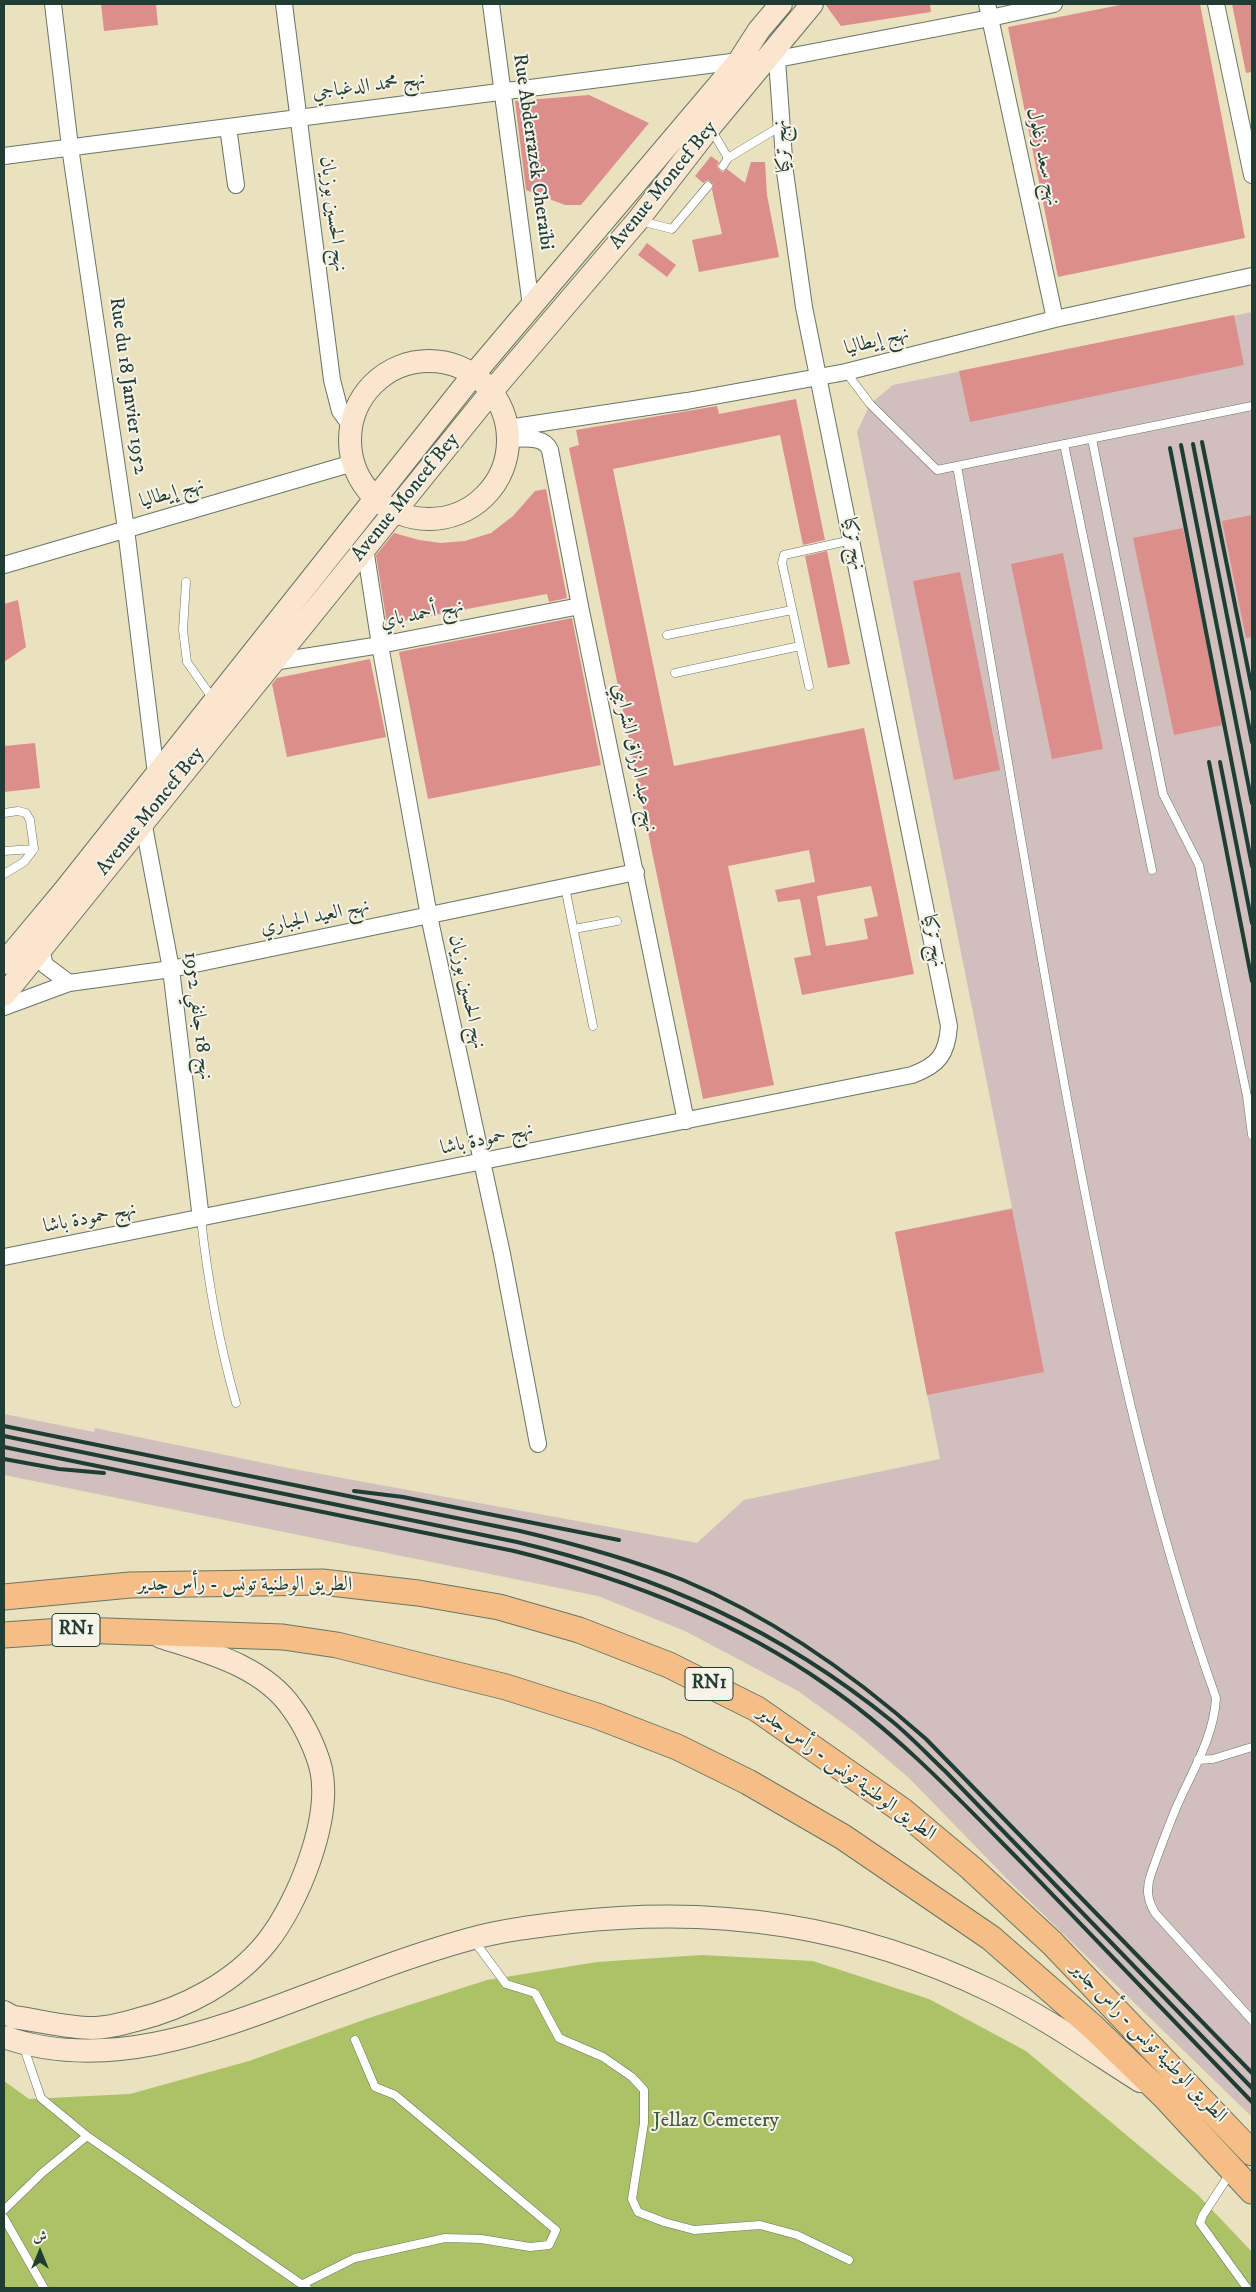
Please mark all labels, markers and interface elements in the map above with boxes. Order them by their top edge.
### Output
street label: Rue Abderrazek Cheraïbi [506,52,558,252]
street label: نهج محمد الدغباجي [311,68,427,106]
street label: نهج سعد زغلول [1020,106,1064,208]
street label: Avenue Moncef Bey [605,117,723,255]
street label: نهج تركيا [769,119,797,173]
street label: نهج الحسين بوزيان [313,155,351,273]
street label: Rue du 18 Janvier 1952 [103,296,151,476]
street label: نهج إيطاليا [842,322,912,362]
street label: Avenue Moncef Bey [347,429,465,567]
street label: نهج إيطاليا [137,473,207,515]
street label: نهج تركيا [836,516,870,572]
street label: نهج أحمد باي [378,595,466,635]
street label: نهج عبد الرزاق الشرايبي [606,681,662,835]
street label: Avenue Moncef Bey [92,743,210,881]
street label: نهج العيد الجباري [258,895,372,941]
street label: نهج تركيا [916,913,950,969]
street label: نهج الحسين بوزيان [442,933,490,1051]
street label: نهج 18 جانفي 1952 [177,950,217,1082]
street label: نهج حمودة باشا [438,1118,536,1162]
street label: نهج حمودة باشا [41,1198,139,1240]
street label: الطريق الوطنية تونس - رأس جدير [138,1574,352,1598]
road number: RN1 [52,1614,100,1646]
road number: RN1 [685,1668,733,1700]
street label: الطريق الوطنية تونس - رأس جدير [752,1701,940,1847]
street label: الطريق الوطنية تونس - رأس جدير [1065,1957,1231,2129]
park label: Jellaz Cemetery [653,2110,779,2134]
north arrow [15,2227,65,2277]
text: ش [33,2228,47,2246]

